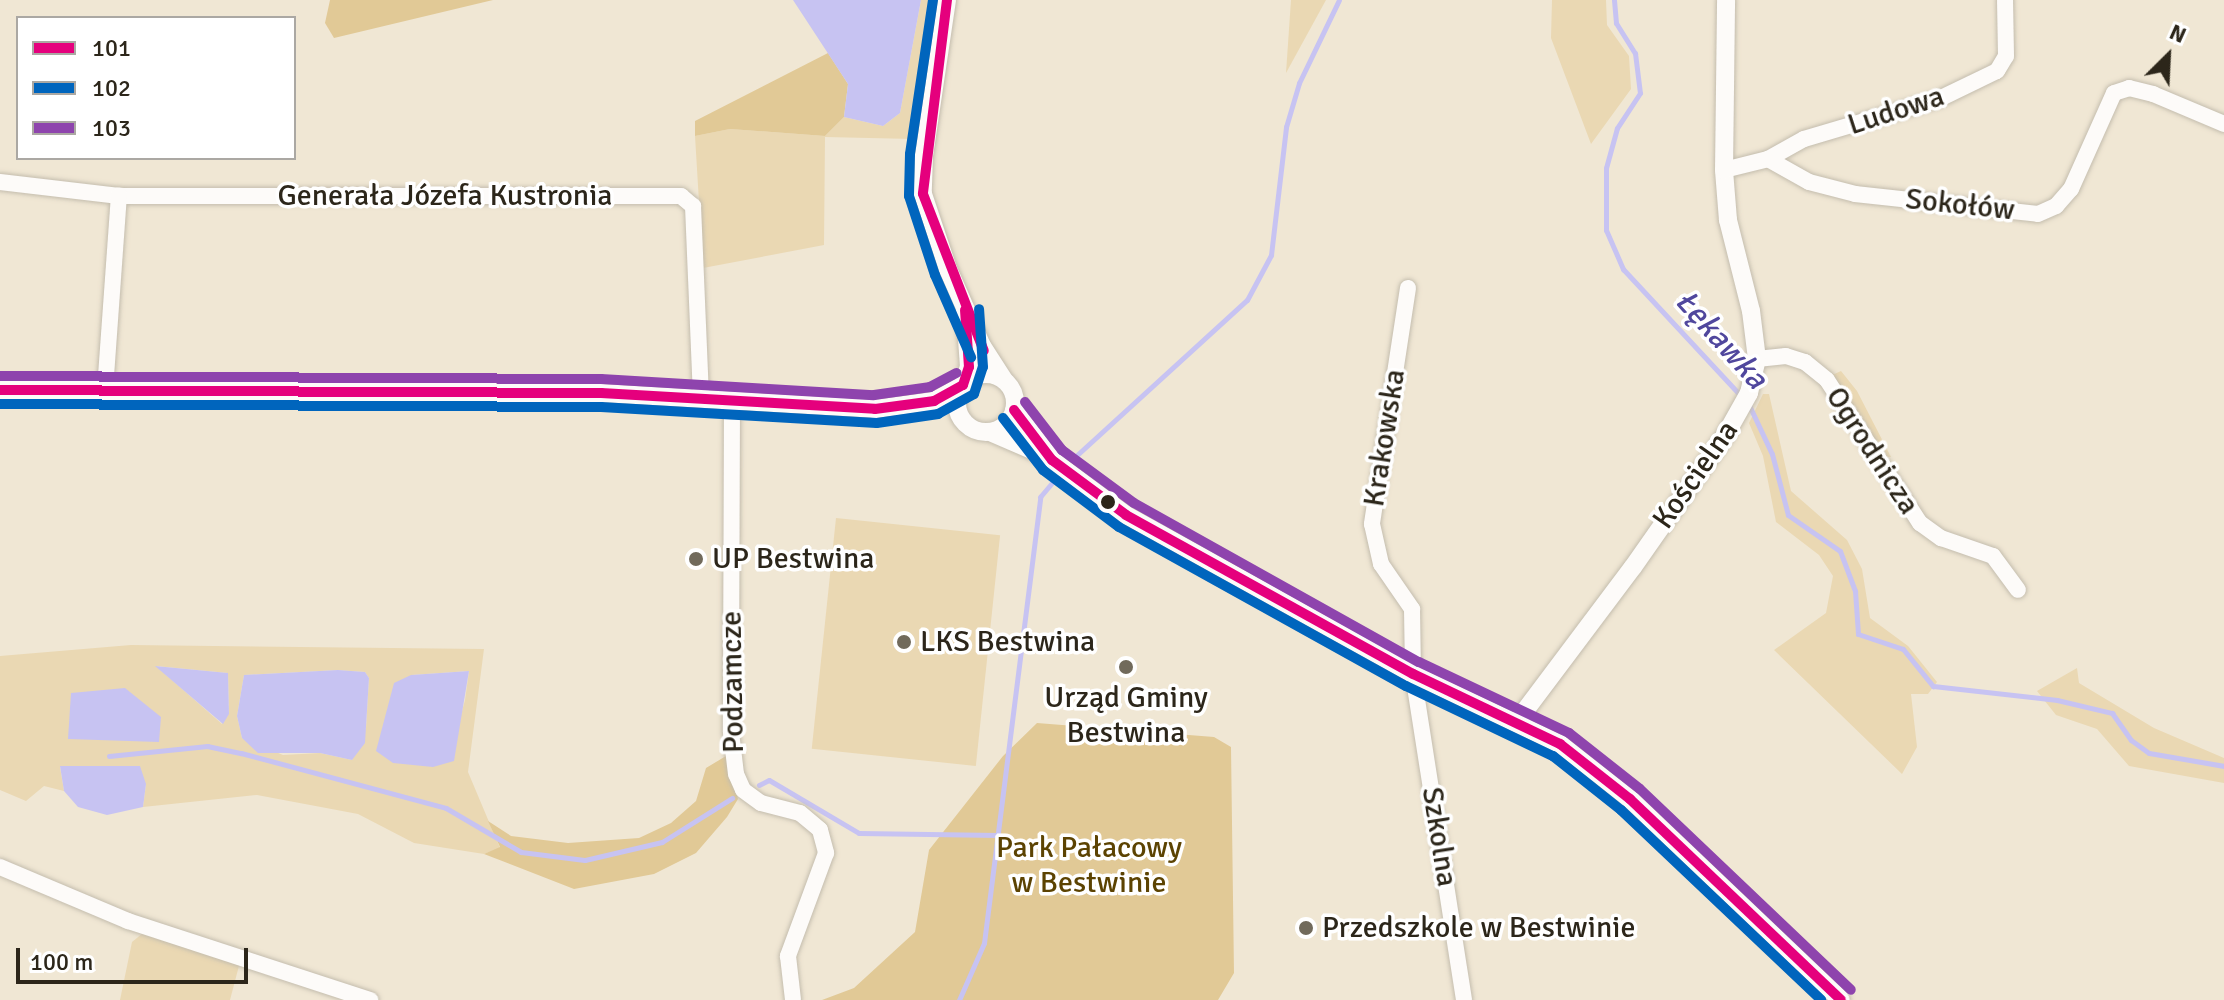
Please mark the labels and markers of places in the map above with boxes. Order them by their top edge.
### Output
unlabelled marker [1100,494,1116,510]
place label: UP Bestwina [712,541,874,577]
marker: UP Bestwina [687,550,705,568]
place label: LKS Bestwina [920,624,1095,660]
marker: LKS Bestwina [895,633,913,651]
marker: Urząd Gminy Bestwina [1117,658,1135,676]
place label: Urząd Gminy Bestwina [1044,680,1208,750]
place label: Przedszkole w Bestwinie [1322,910,1635,946]
marker: Przedszkole w Bestwinie [1297,919,1315,937]

